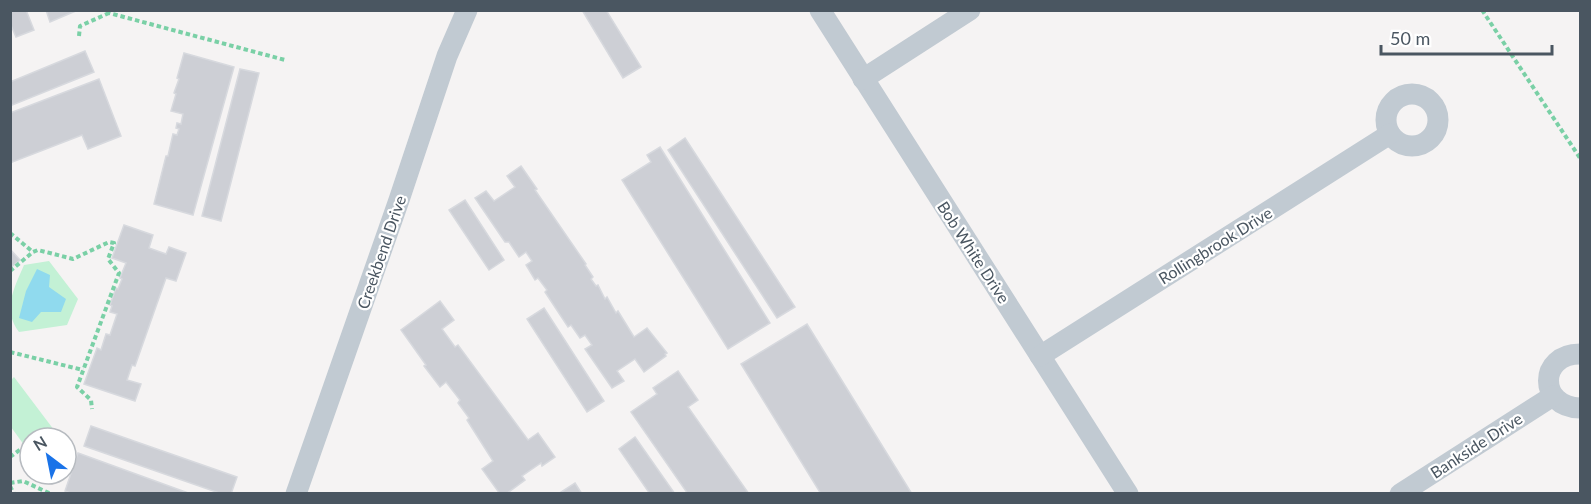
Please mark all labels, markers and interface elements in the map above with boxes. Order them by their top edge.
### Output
scale bar [1381,18,1552,56]
text: 50 m [1390,27,1430,49]
street label: Creekbend Drive [353,193,409,311]
street label: Bob White Drive [934,197,1014,307]
street label: Rollingbrook Drive [1155,202,1275,288]
street label: Bankside Drive [1427,408,1525,482]
north arrow [18,426,78,486]
text: N [30,432,50,454]

